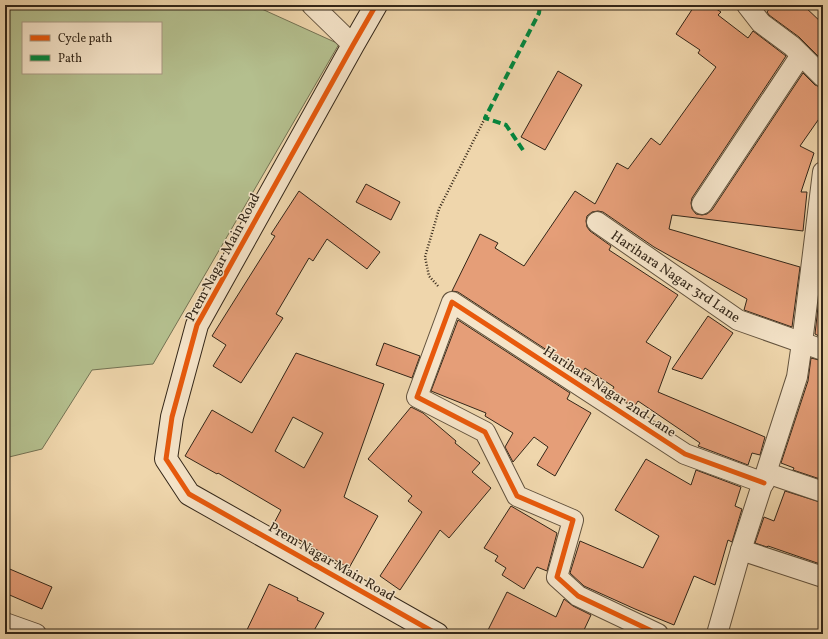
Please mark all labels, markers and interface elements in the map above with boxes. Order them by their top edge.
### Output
legend [22,22,162,74]
text: Cycle path [58,31,113,47]
text: Path [58,51,82,67]
street label: Prem Nagar Main Road [181,190,265,325]
street label: Harihara Nagar 3rd Lane [607,227,744,328]
street label: Harihara Nagar 2nd Lane [539,342,680,443]
street label: Prem Nagar Main Road [265,518,398,606]

